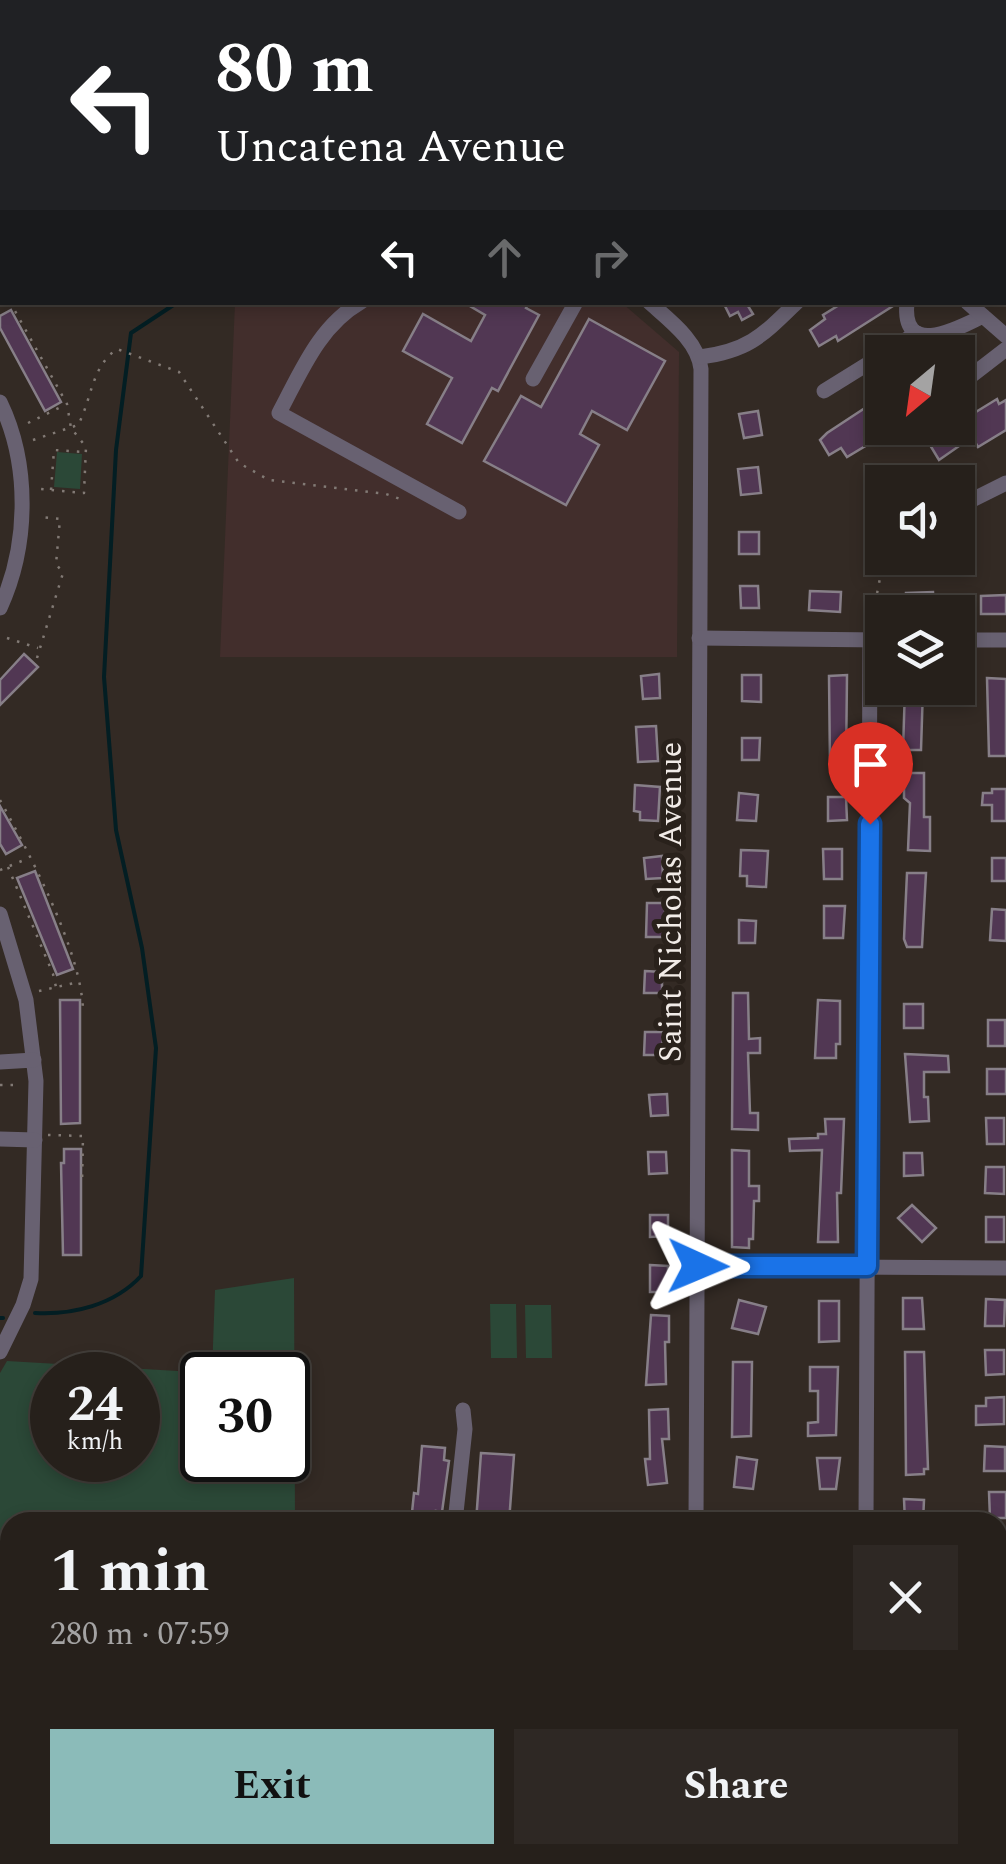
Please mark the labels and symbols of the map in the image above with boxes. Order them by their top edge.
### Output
north arrow [865,335,975,445]
pin [828,722,913,825]
street label: Saint Nicholas Avenue [647,742,696,1062]
position arrow [646,1214,750,1318]
speed limit sign: 30 [180,1352,310,1482]

